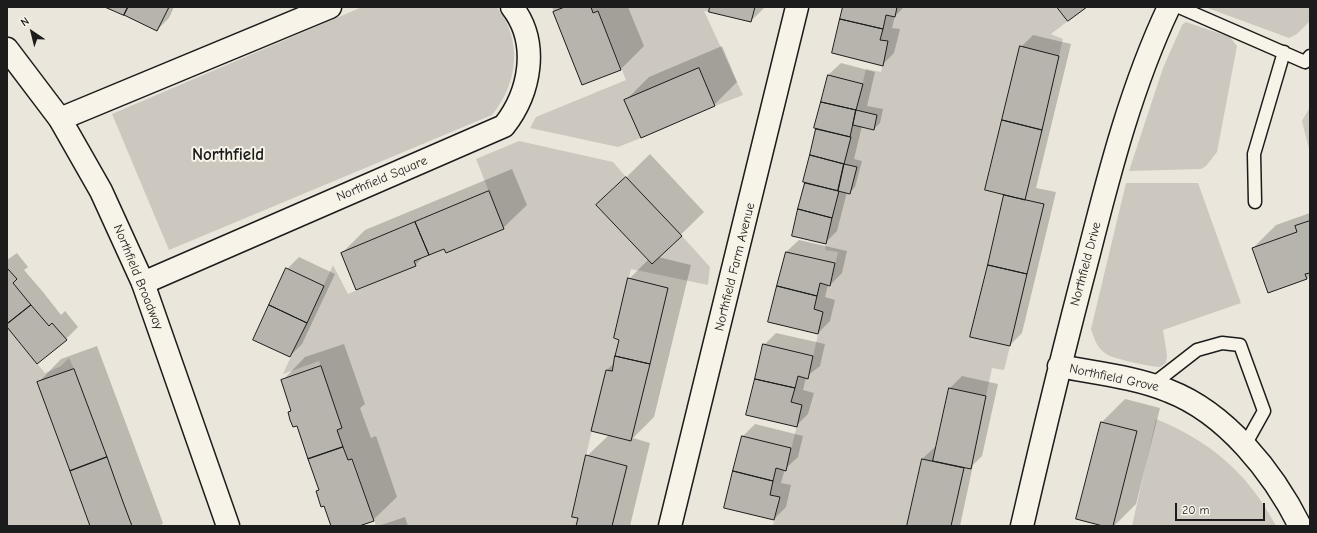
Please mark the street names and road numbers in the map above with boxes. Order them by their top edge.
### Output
street label: Northfield Square [334,153,430,205]
street label: Northfield Farm Avenue [711,201,759,333]
street label: Northfield Drive [1067,220,1105,308]
street label: Northfield Broadway [110,222,166,332]
street label: Northfield Grove [1068,361,1160,395]

